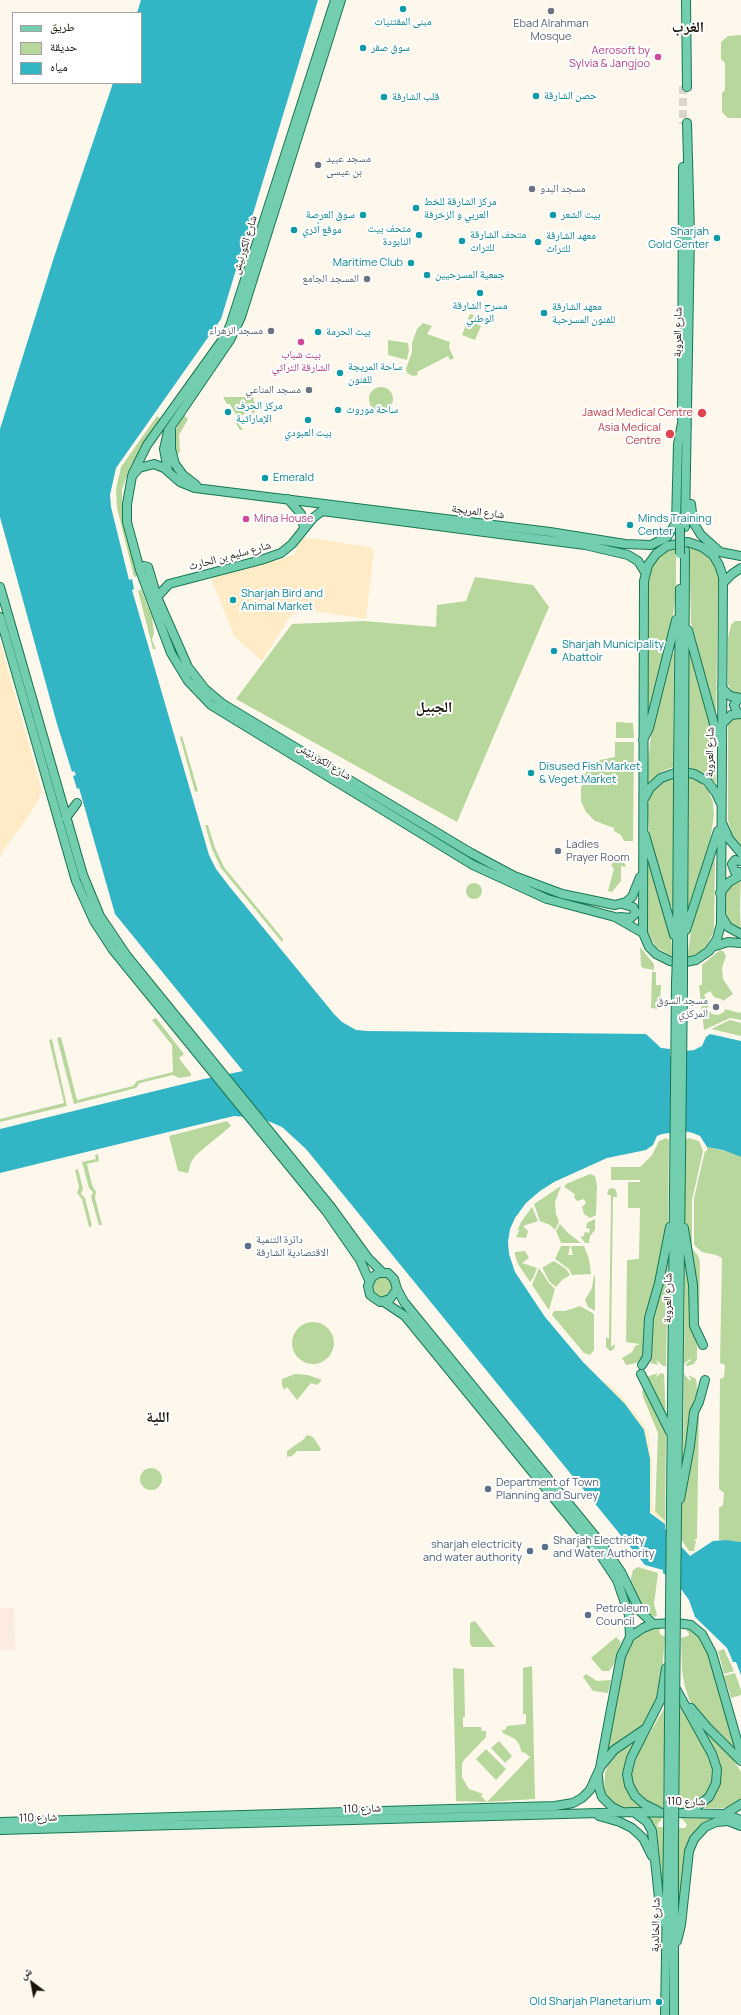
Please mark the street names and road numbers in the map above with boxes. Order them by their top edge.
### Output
street label: شارع الكورنيش [230,214,260,276]
street label: شارع العروبة [671,307,685,357]
street label: شارع المريجة [451,502,505,522]
street label: شارع سليم بن الحارث [187,539,273,573]
street label: شارع العروبة [703,727,717,777]
street label: شارع الكورنيش [295,741,353,783]
street label: شارع العروبة [661,1273,675,1323]
street label: شارع 110 [667,1795,705,1809]
street label: شارع 110 [343,1802,381,1816]
street label: شارع 110 [19,1811,57,1825]
street label: شارع الخالدية [649,1898,663,1952]

